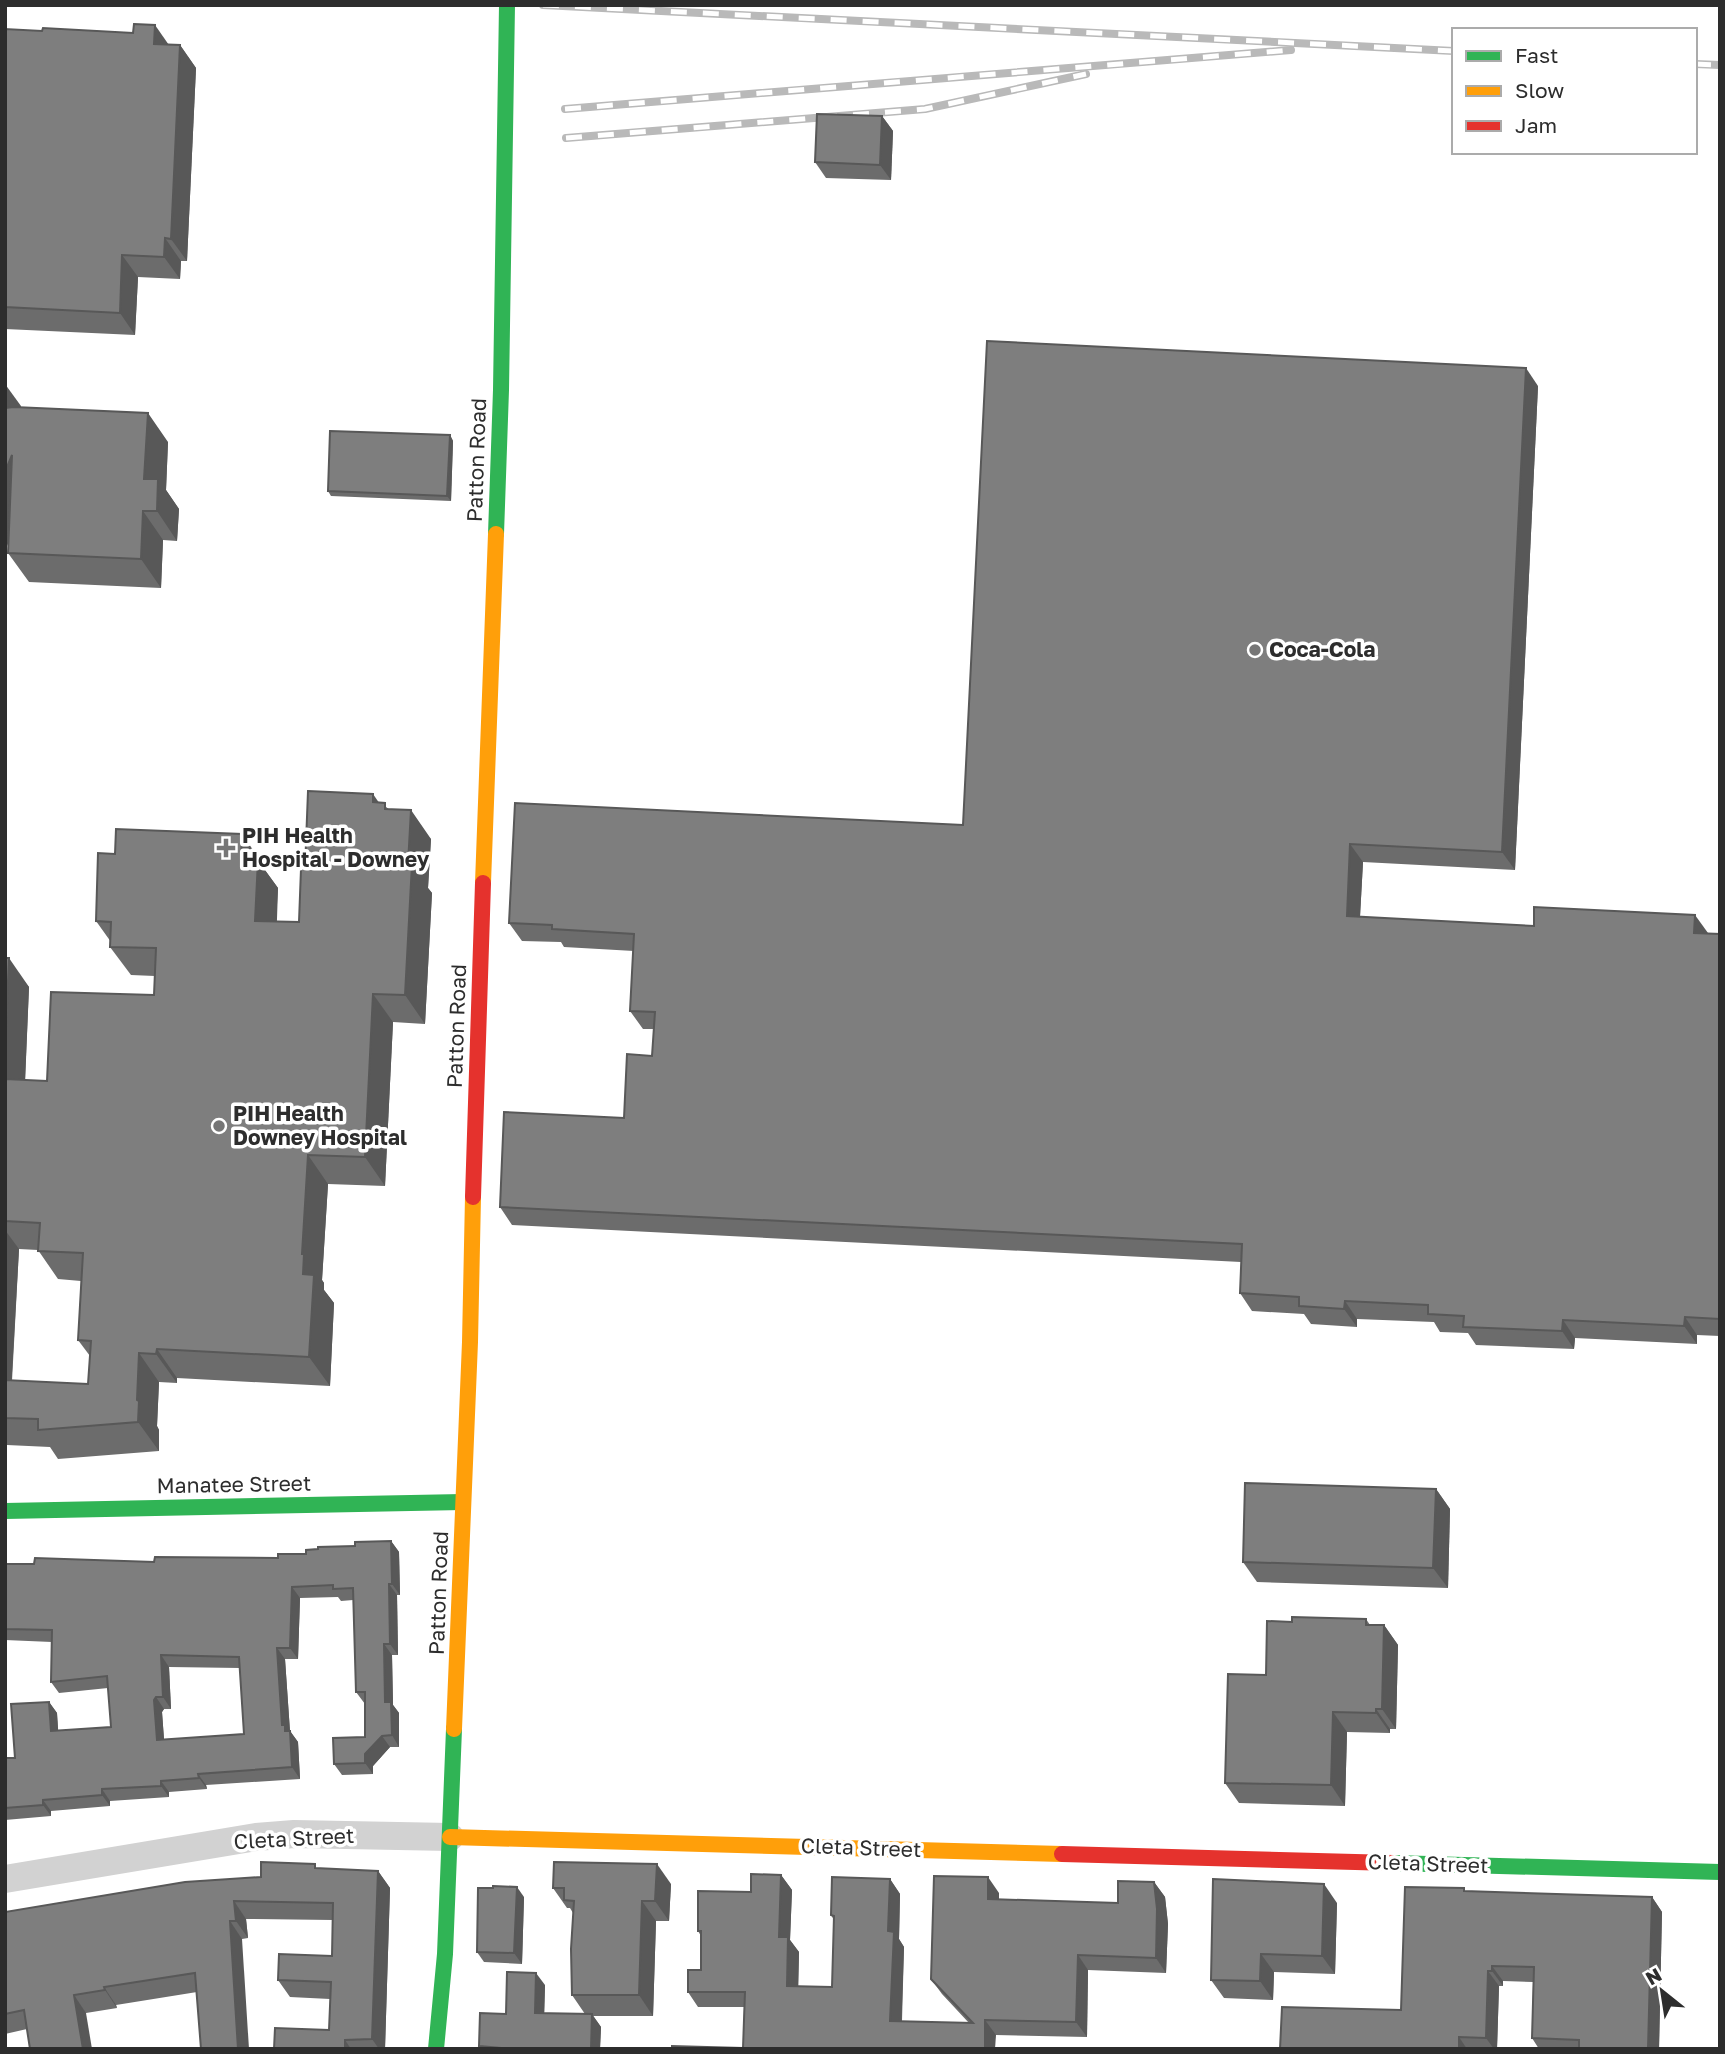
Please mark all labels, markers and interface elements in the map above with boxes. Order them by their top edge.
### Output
legend [1452,28,1697,154]
text: Fast [1515,42,1558,68]
text: Slow [1515,77,1564,103]
text: Jam [1515,112,1557,138]
street label: Patton Road [461,398,491,522]
place label: Coca-Cola [1269,636,1375,662]
marker: Coca-Cola [1247,642,1263,658]
place label: PIH Health Hospital - Downey [242,822,430,872]
marker: PIH Health Hospital - Downey [216,838,236,858]
street label: Patton Road [441,964,471,1088]
place label: PIH Health Downey Hospital [233,1100,407,1150]
marker: PIH Health Downey Hospital [211,1118,227,1134]
street label: Manatee Street [156,1470,312,1498]
street label: Patton Road [423,1531,453,1655]
street label: Cleta Street [233,1822,355,1854]
street label: Cleta Street [800,1832,922,1862]
street label: Cleta Street [1367,1848,1489,1878]
north arrow [1627,1956,1697,2026]
text: N [1641,1962,1665,1989]

